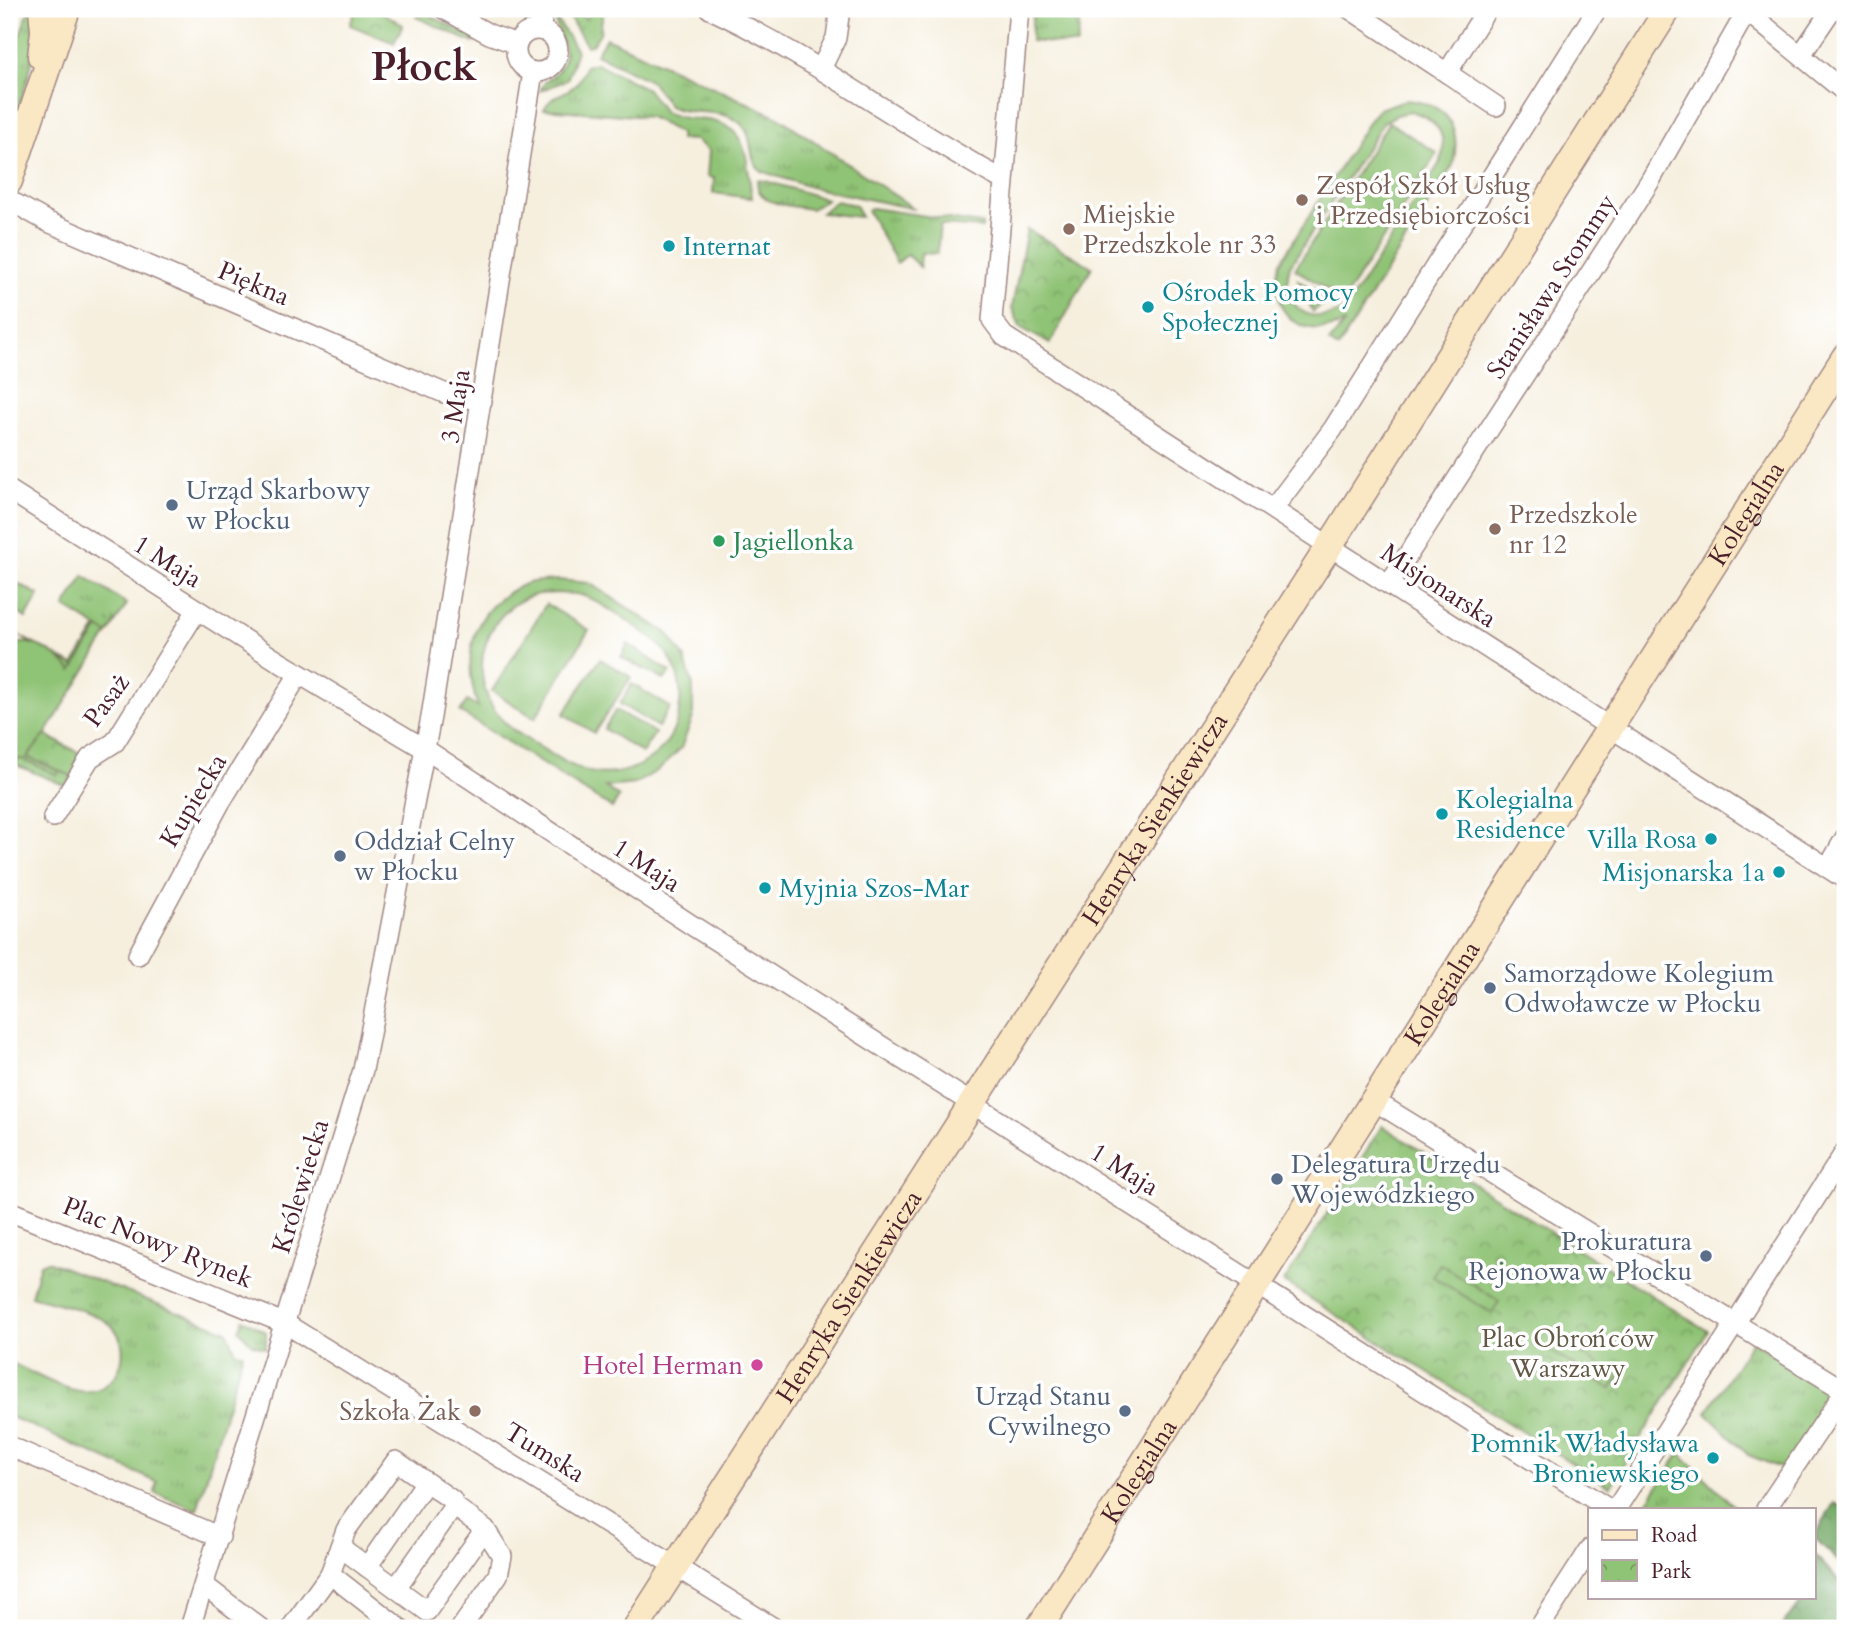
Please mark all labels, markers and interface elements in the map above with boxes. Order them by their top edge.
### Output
district label: Płock [371,40,477,95]
place label: Zespół Szkół Usług i Przedsiębiorczości [1316,168,1530,233]
street label: Stanisława Stommy [1479,187,1624,385]
marker: Zespół Szkół Usług i Przedsiębiorczości [1294,192,1310,208]
place label: Miejskie Przedszkole nr 33 [1083,197,1277,262]
marker: Miejskie Przedszkole nr 33 [1061,221,1077,237]
place label: Internat [683,229,770,264]
marker: Internat [661,238,677,254]
street label: Piękna [213,253,295,314]
place label: Ośrodek Pomocy Społecznej [1162,275,1355,340]
marker: Ośrodek Pomocy Społecznej [1140,299,1156,315]
street label: 3 Maja [432,367,479,446]
street label: Kolegialna [1700,454,1793,573]
place label: Urząd Skarbowy w Płocku [186,473,371,538]
marker: Urząd Skarbowy w Płocku [164,497,180,513]
place label: Przedszkole nr 12 [1509,497,1638,562]
marker: Przedszkole nr 12 [1487,521,1503,537]
place label: Jagiellonka [729,524,854,559]
street label: 1 Maja [127,527,209,596]
marker: Jagiellonka [711,533,727,549]
street label: Misjonarska [1374,535,1503,636]
street label: Pasaż [75,666,138,734]
street label: Henryka Sienkiewicza [1074,706,1236,932]
street label: Kupiecka [152,747,235,854]
place label: Kolegialna Residence [1456,782,1574,847]
marker: Kolegialna Residence [1434,806,1450,822]
place label: Villa Rosa [1587,822,1697,857]
place label: Oddział Celny w Płocku [354,824,516,889]
street label: 1 Maja [606,830,688,900]
marker: Villa Rosa [1703,831,1719,847]
marker: Oddział Celny w Płocku [332,848,348,864]
place label: Misjonarska 1a [1602,855,1765,890]
marker: Misjonarska 1a [1771,864,1787,880]
place label: Myjnia Szos-Mar [779,871,970,906]
marker: Myjnia Szos-Mar [757,880,773,896]
street label: Kolegialna [1396,934,1488,1052]
place label: Samorządowe Kolegium Odwoławcze w Płocku [1504,956,1774,1021]
marker: Samorządowe Kolegium Odwoławcze w Płocku [1482,980,1498,996]
street label: Królewiecka [264,1115,337,1257]
street label: 1 Maja [1084,1135,1166,1204]
place label: Delegatura Urzędu Wojewódzkiego [1290,1147,1501,1212]
marker: Delegatura Urzędu Wojewódzkiego [1269,1171,1285,1187]
street label: Henryka Sienkiewicza [768,1183,930,1410]
street label: Plac Nowy Rynek [58,1188,258,1297]
place label: Prokuratura Rejonowa w Płocku [1468,1224,1692,1289]
marker: Prokuratura Rejonowa w Płocku [1698,1248,1714,1264]
park label: Plac Obrońców Warszawy [1481,1321,1655,1386]
place label: Hotel Herman [583,1348,743,1383]
marker: Hotel Herman [749,1357,765,1373]
place label: Urząd Stanu Cywilnego [975,1379,1111,1444]
place label: Szkoła Żak [339,1394,461,1429]
marker: Szkoła Żak [467,1403,483,1419]
marker: Urząd Stanu Cywilnego [1117,1403,1133,1419]
street label: Kolegialna [1093,1412,1185,1530]
street label: Tumska [498,1414,592,1491]
place label: Pomnik Władysława Broniewskiego [1471,1426,1699,1491]
marker: Pomnik Władysława Broniewskiego [1705,1450,1721,1466]
legend [1588,1508,1815,1598]
text: Road [1651,1521,1697,1550]
text: Park [1651,1557,1692,1586]

